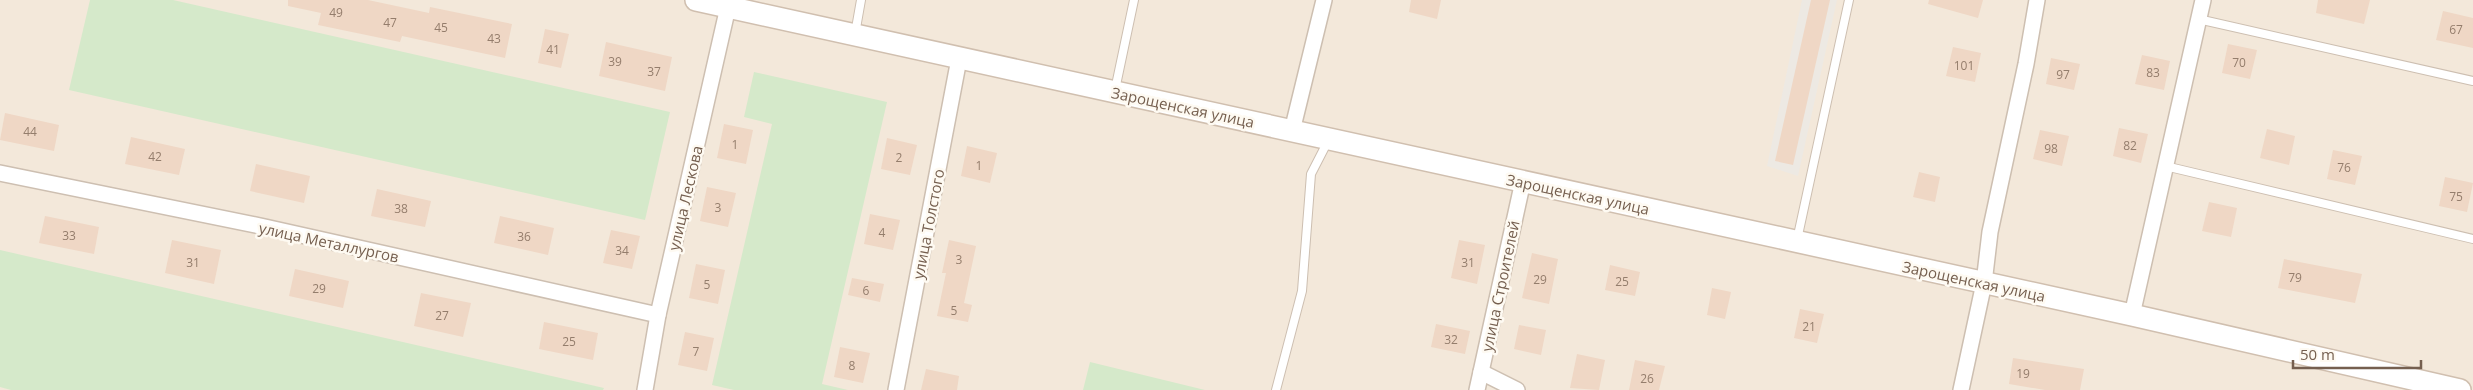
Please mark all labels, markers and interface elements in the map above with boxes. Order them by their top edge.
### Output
house number: 49 [329,4,343,21]
house number: 47 [383,14,397,31]
house number: 45 [434,19,448,36]
house number: 67 [2449,21,2463,38]
house number: 43 [487,30,501,47]
house number: 41 [546,41,560,58]
house number: 39 [608,53,622,70]
house number: 70 [2232,54,2246,71]
house number: 101 [1954,57,1974,74]
house number: 37 [647,63,661,80]
house number: 83 [2146,64,2160,81]
house number: 97 [2056,66,2070,83]
street label: Зарощенская улица [1110,82,1256,132]
house number: 44 [23,123,37,140]
house number: 1 [732,136,738,153]
house number: 82 [2123,137,2137,154]
house number: 98 [2044,140,2058,157]
street label: улица Лескова [663,144,707,252]
house number: 42 [148,148,162,165]
house number: 2 [896,149,903,166]
house number: 1 [976,157,982,174]
house number: 76 [2337,159,2351,176]
street label: улица Толстого [908,167,948,281]
street label: Зарощенская улица [1505,169,1651,219]
house number: 75 [2449,188,2463,205]
house number: 3 [715,199,722,216]
house number: 38 [394,200,408,217]
street label: улица Металлургов [257,217,401,267]
street label: улица Строителей [1476,219,1524,353]
house number: 4 [879,224,886,241]
house number: 33 [62,227,76,244]
house number: 36 [517,228,531,245]
house number: 34 [615,242,629,259]
house number: 3 [956,251,963,268]
house number: 31 [186,254,200,271]
house number: 31 [1461,254,1475,271]
street label: Зарощенская улица [1901,256,2047,306]
house number: 79 [2288,269,2302,286]
house number: 29 [1533,271,1547,288]
house number: 25 [1615,273,1629,290]
house number: 5 [704,276,711,293]
house number: 29 [312,280,326,297]
house number: 6 [863,282,870,299]
house number: 5 [951,302,958,319]
house number: 27 [435,307,449,324]
house number: 21 [1802,318,1816,335]
house number: 32 [1444,331,1458,348]
house number: 25 [562,333,576,350]
scale bar [2293,338,2420,370]
house number: 7 [693,343,700,360]
text: 50 m [2300,344,2335,364]
house number: 8 [849,357,856,374]
house number: 19 [2016,365,2030,382]
house number: 26 [1640,370,1654,387]

